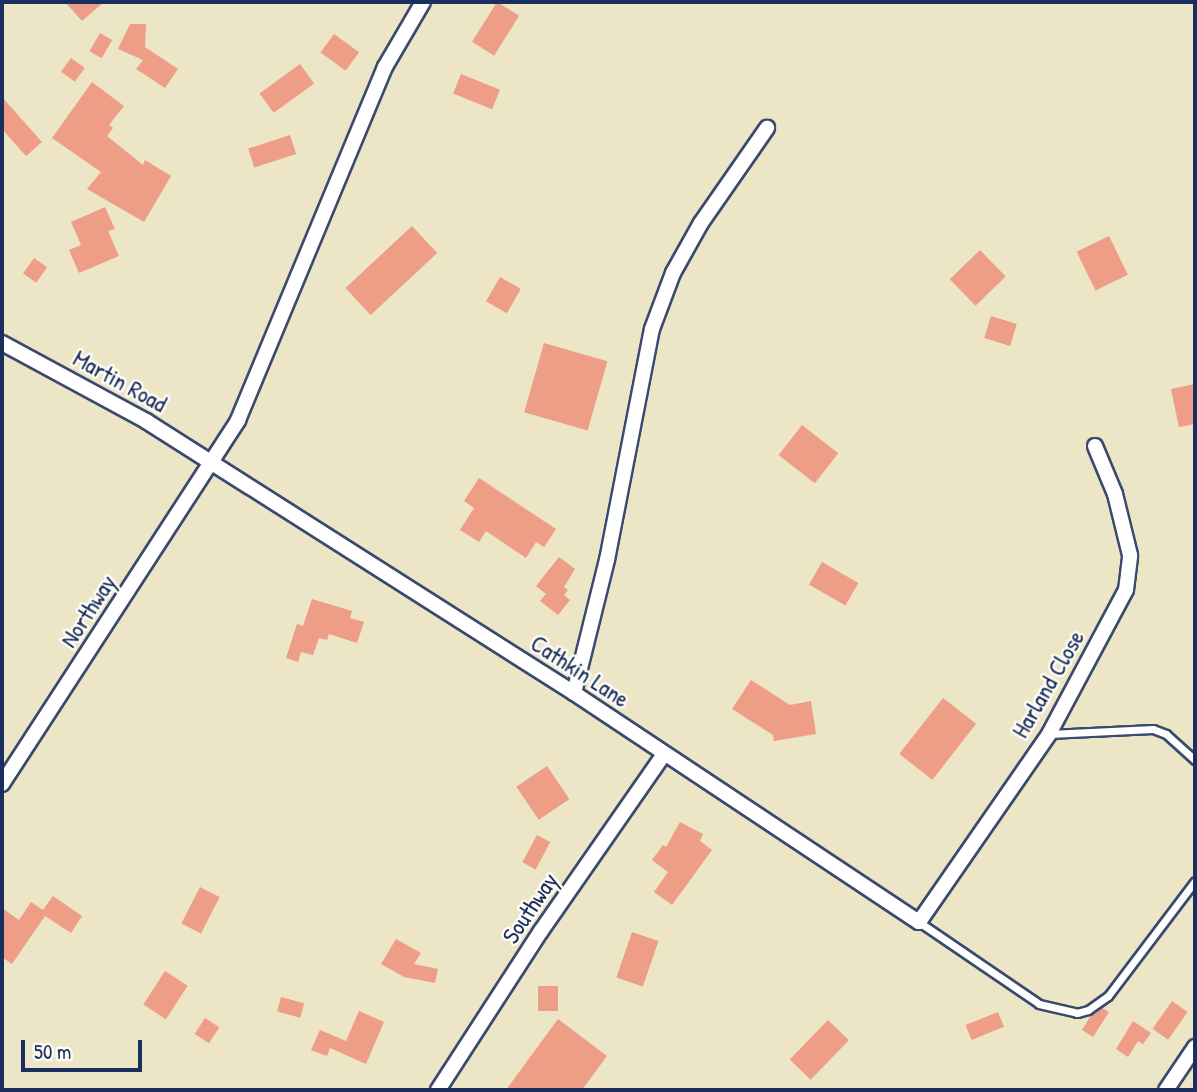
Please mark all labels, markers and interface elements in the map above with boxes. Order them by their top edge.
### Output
street label: Martin Road [68,344,172,418]
street label: Northway [54,569,122,653]
street label: Harland Close [1006,625,1090,743]
street label: Cathkin Lane [525,629,635,713]
street label: Southway [496,867,564,949]
scale bar [24,1026,145,1070]
text: 50 m [34,1037,71,1066]

